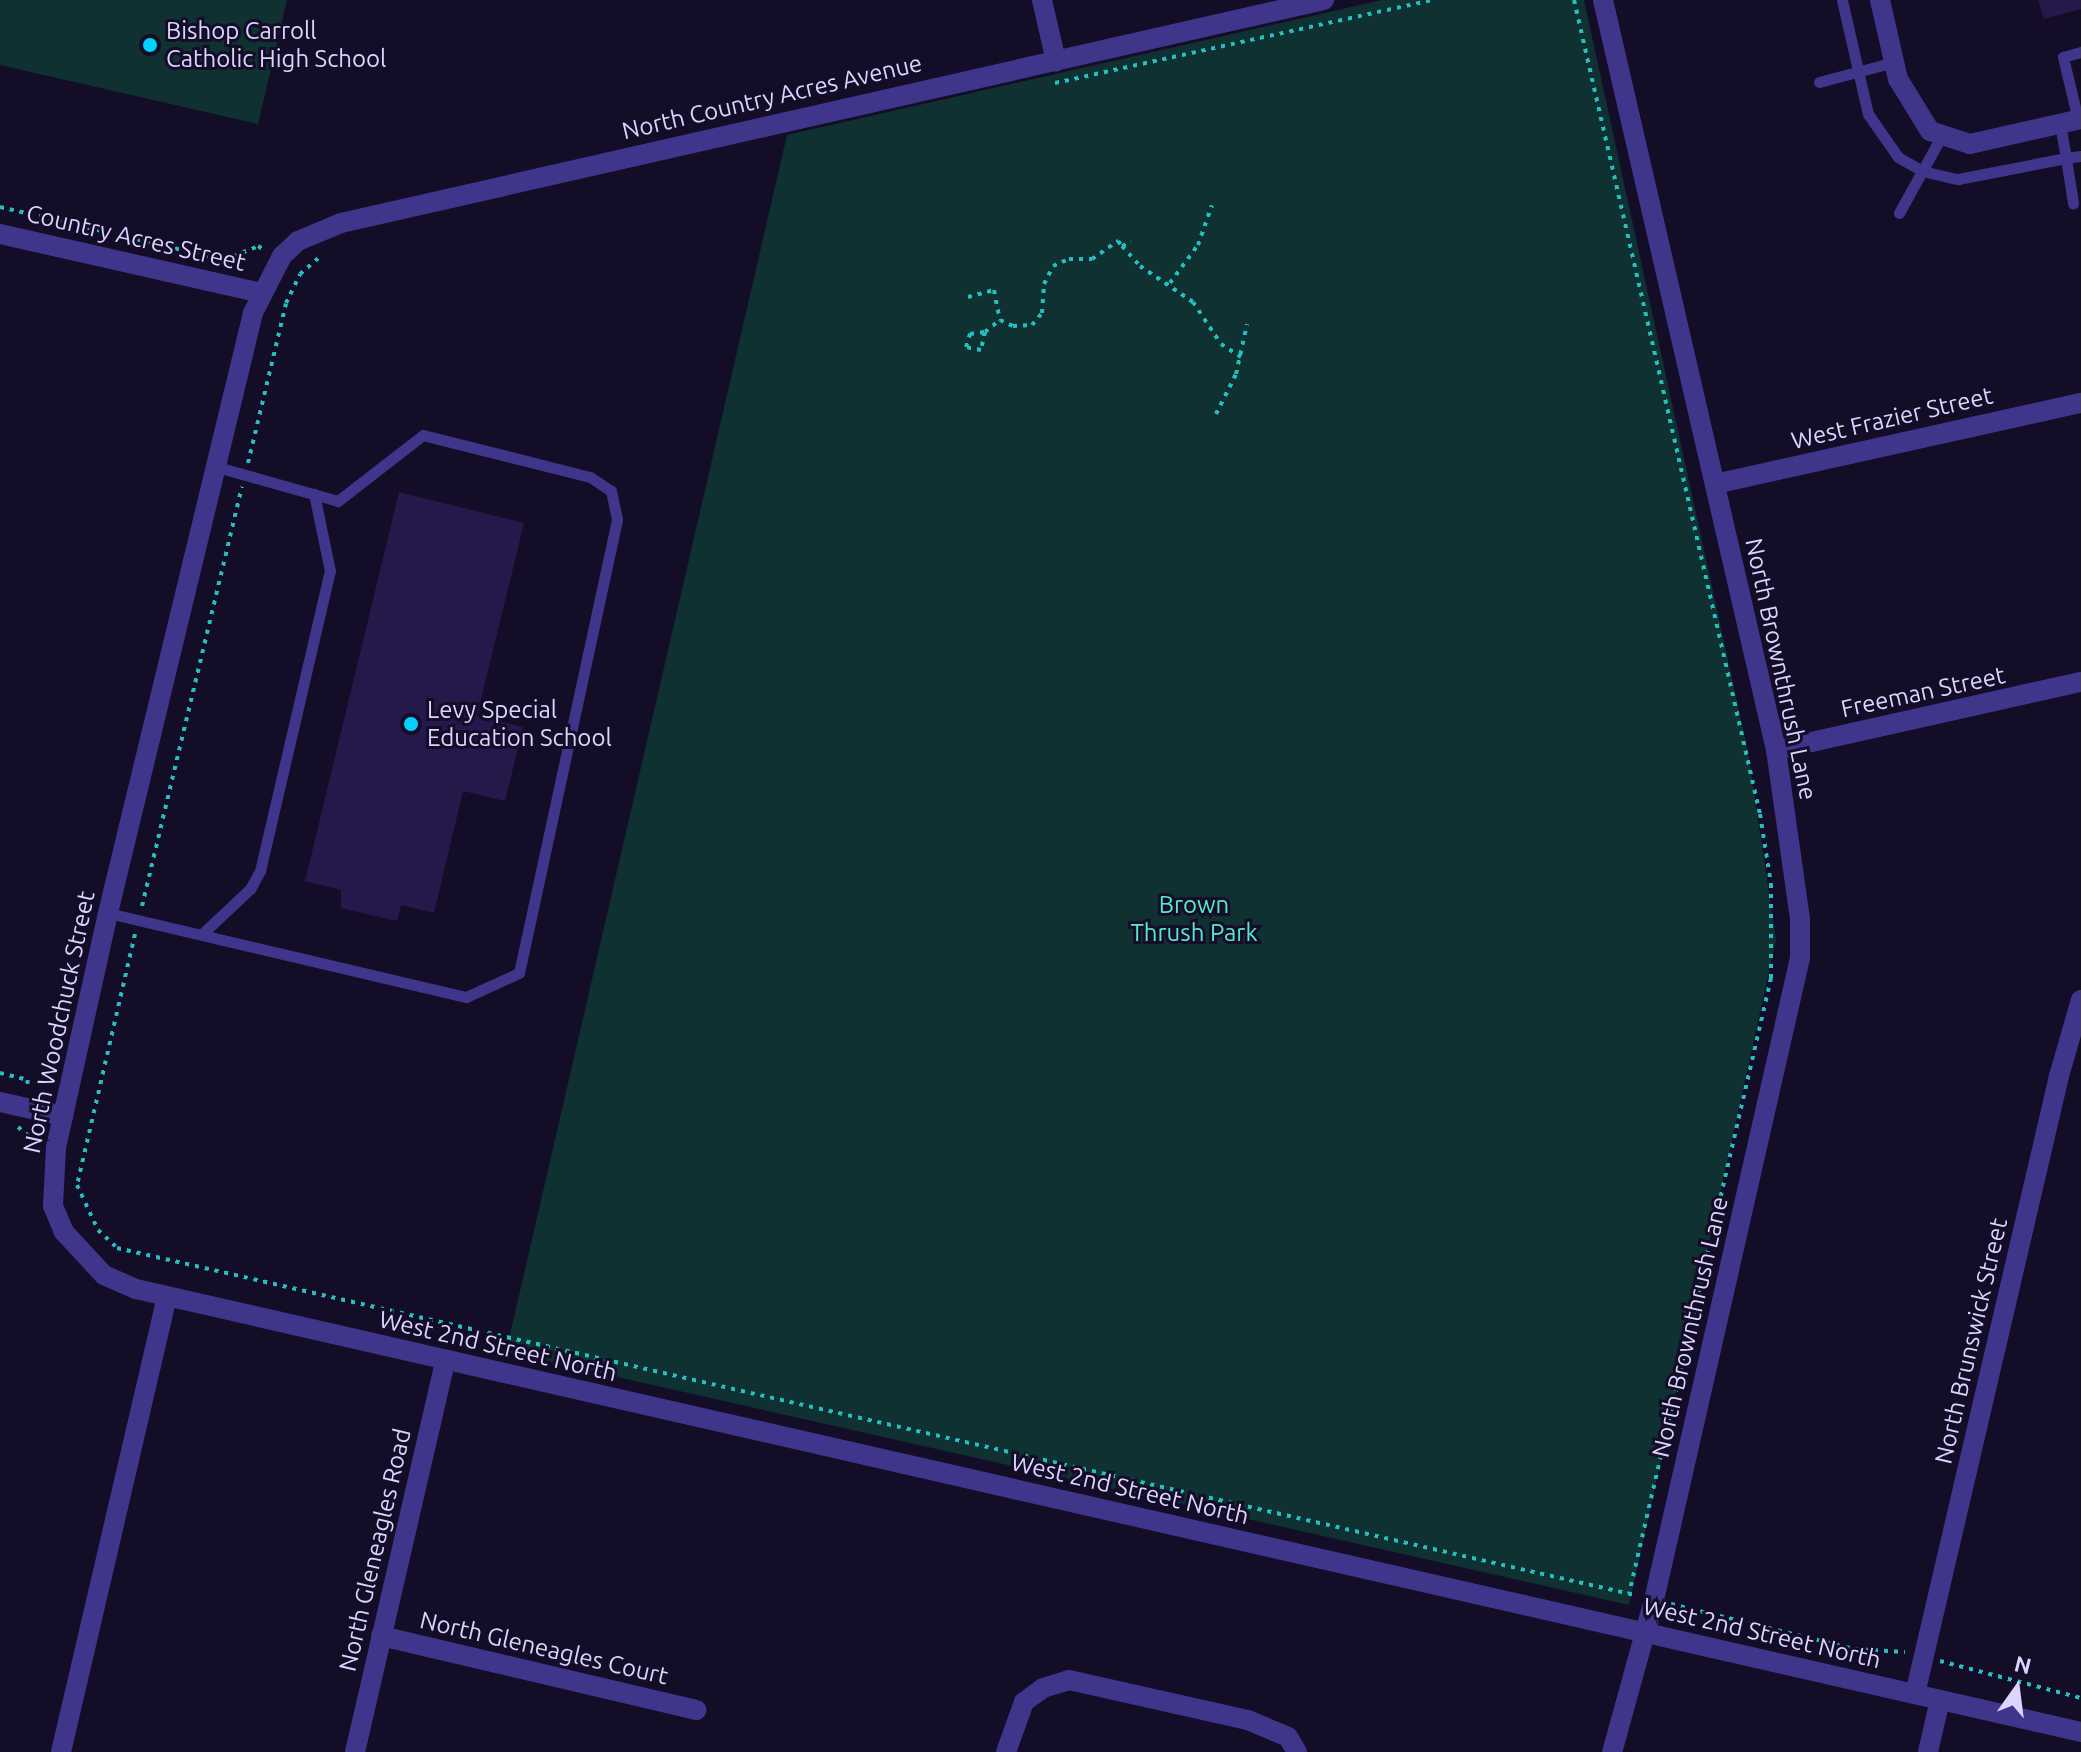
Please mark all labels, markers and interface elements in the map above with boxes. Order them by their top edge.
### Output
place label: Bishop Carroll Catholic High School [166,17,386,73]
marker: Bishop Carroll Catholic High School [141,36,159,54]
street label: North Country Acres Avenue [619,48,925,146]
street label: Country Acres Street [24,199,248,277]
street label: West Frazier Street [1789,381,1995,455]
street label: North Brownthrush Lane [1739,536,1823,802]
street label: Freeman Street [1838,661,2008,723]
place label: Levy Special Education School [427,696,612,752]
marker: Levy Special Education School [402,715,420,733]
street label: North Woodchuck Street [17,888,101,1156]
park label: Brown Thrush Park [1130,891,1258,947]
street label: North Brownthrush Lane [1646,1194,1734,1460]
street label: North Brunswick Street [1929,1215,2013,1467]
street label: West 2nd Street North [376,1305,620,1387]
street label: North Gleneagles Road [333,1426,417,1674]
street label: West 2nd Street North [1008,1448,1252,1530]
street label: West 2nd Street North [1640,1592,1884,1674]
street label: North Gleneagles Court [417,1605,671,1691]
north arrow [1977,1648,2057,1728]
text: N [2012,1650,2034,1678]

